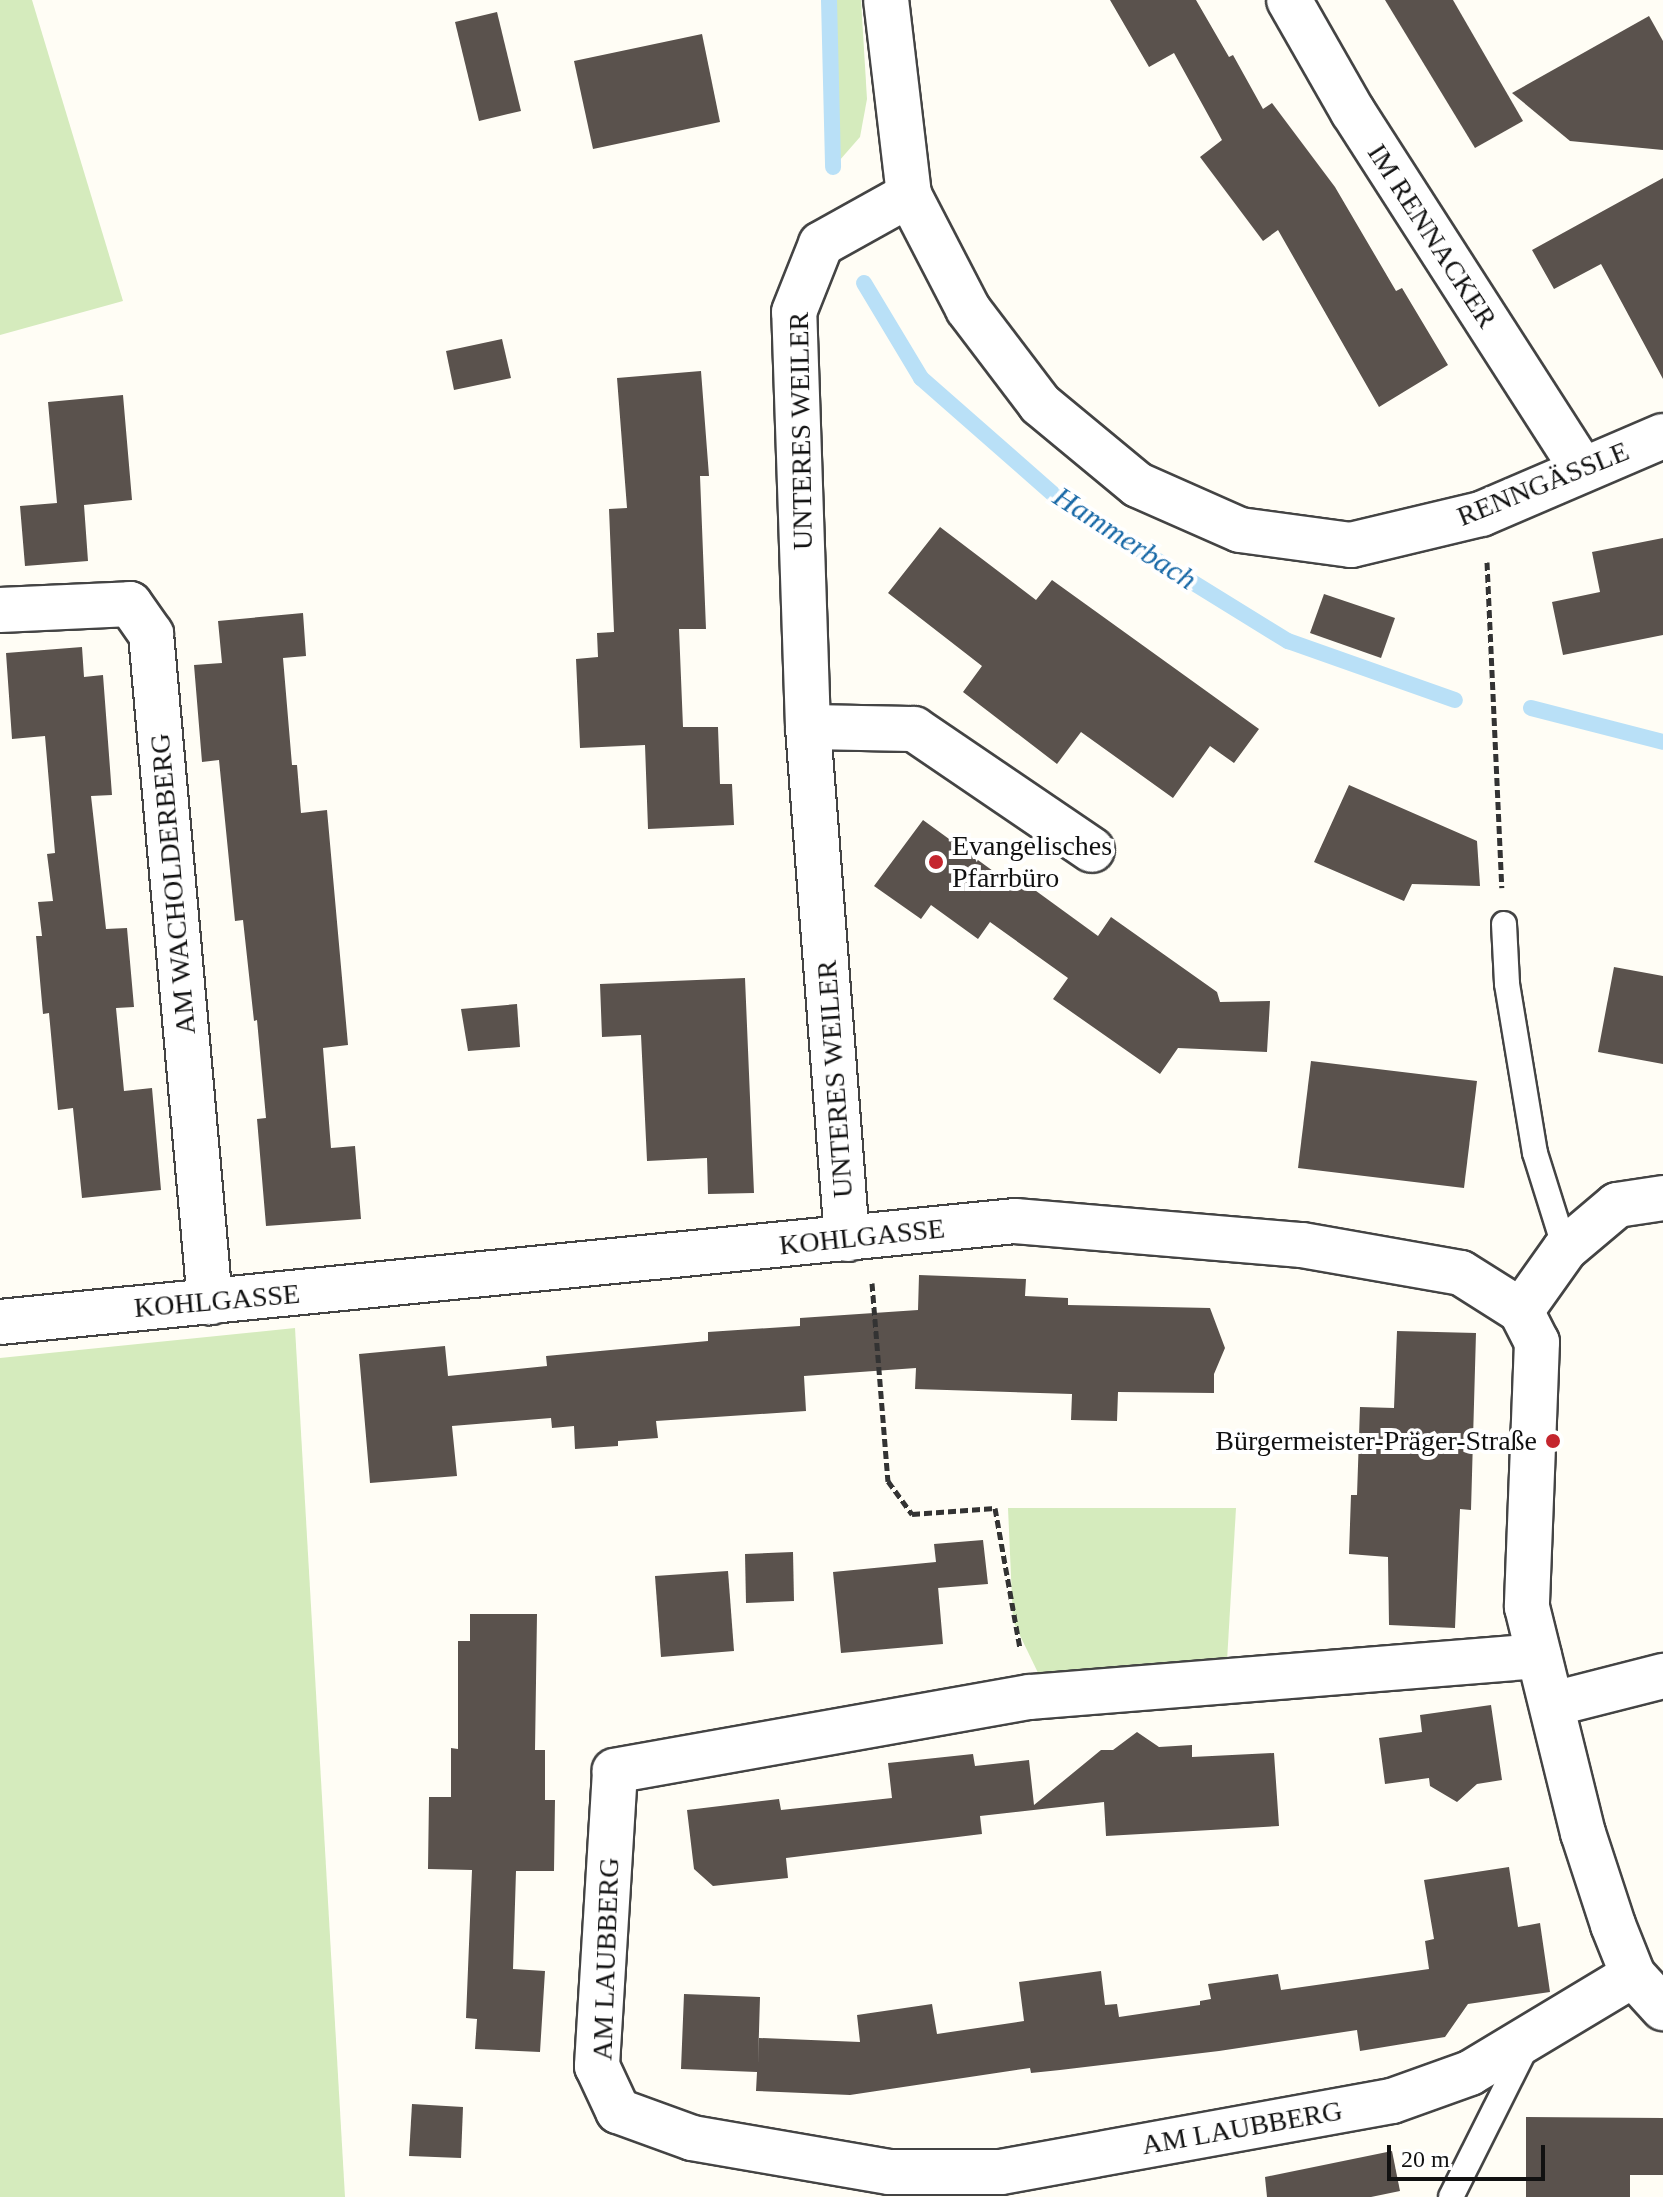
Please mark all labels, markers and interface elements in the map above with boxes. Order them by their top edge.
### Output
street label: IM RENNACKER [1360,138,1504,334]
street label: UNTERES WEILER [782,311,820,551]
street label: RENNGÄSSLE [1452,434,1634,534]
water label: Hammerbach [1047,478,1203,598]
street label: AM WACHOLDERBERG [143,732,203,1036]
place label: Evangelisches Pfarrbüro [952,829,1112,895]
marker: Evangelisches Pfarrbüro [927,853,945,871]
street label: UNTERES WEILER [810,959,860,1199]
street label: KOHLGASSE [777,1212,947,1262]
street label: KOHLGASSE [133,1277,301,1325]
place label: Bürgermeister-Präger-Straße [1215,1424,1537,1458]
marker: Bürgermeister-Präger-Straße [1544,1432,1562,1450]
street label: AM LAUBBERG [586,1857,626,2061]
street label: AM LAUBBERG [1139,2094,1345,2162]
scale bar [1391,2129,1549,2179]
text: 20 m [1401,2146,1450,2172]

